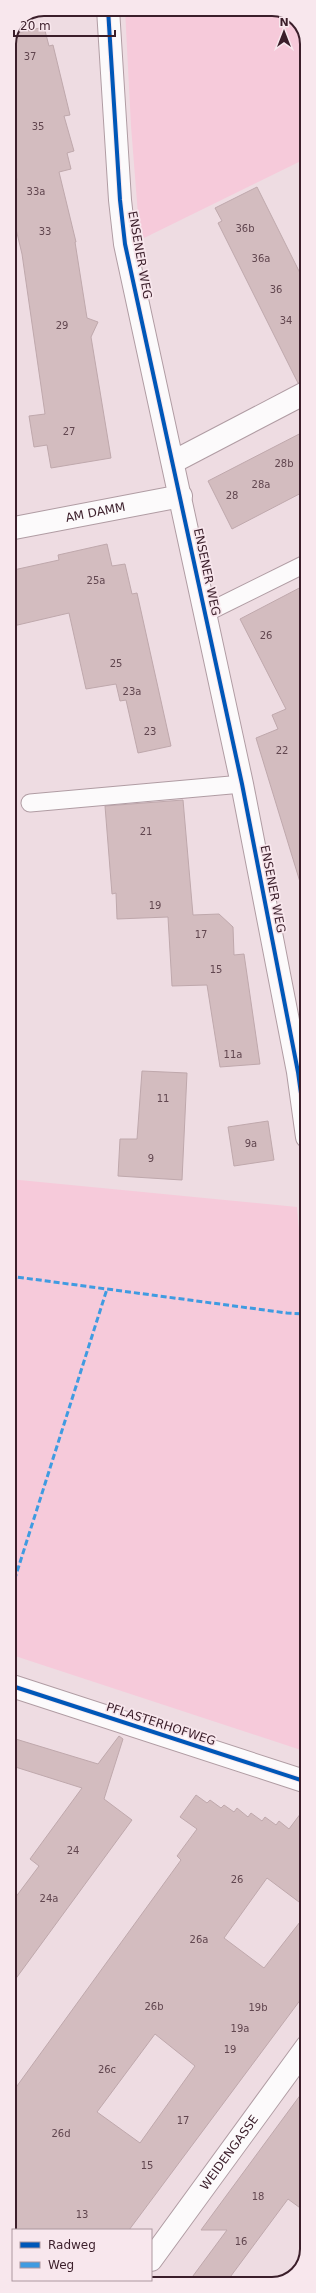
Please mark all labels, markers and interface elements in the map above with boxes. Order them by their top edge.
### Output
scale bar [14,12,115,38]
north arrow [264,12,304,52]
text: N [279,16,289,29]
text: 20 m [20,19,51,33]
house number: 37 [24,51,36,62]
house number: 35 [32,121,44,132]
house number: 33a [27,186,45,197]
street label: ENSENER WEG [125,210,155,300]
house number: 36b [235,223,255,234]
house number: 33 [39,226,51,237]
house number: 36a [252,253,270,264]
house number: 36 [270,284,282,295]
house number: 34 [280,315,292,326]
house number: 29 [56,320,68,331]
house number: 27 [63,426,75,437]
house number: 28b [274,458,294,469]
house number: 28a [252,479,270,490]
house number: 28 [226,490,238,501]
street label: AM DAMM [64,500,126,525]
street label: ENSENER WEG [191,527,223,617]
house number: 25a [87,575,105,586]
house number: 26 [260,630,272,641]
house number: 25 [110,658,122,669]
house number: 23a [123,686,141,697]
house number: 23 [144,726,156,737]
house number: 22 [276,745,288,756]
house number: 21 [140,826,152,837]
street label: ENSENER WEG [258,844,288,934]
house number: 19 [149,900,161,911]
house number: 17 [195,929,207,940]
house number: 15 [210,964,222,975]
house number: 11a [224,1049,242,1060]
house number: 11 [157,1093,169,1104]
house number: 9a [245,1138,257,1149]
house number: 9 [148,1153,154,1164]
street label: PFLASTERHOFWEG [104,1700,218,1748]
house number: 24 [67,1845,79,1856]
house number: 26 [231,1874,243,1885]
house number: 24a [40,1893,58,1904]
house number: 26a [190,1934,208,1945]
house number: 26b [144,2001,164,2012]
house number: 19b [248,2002,268,2013]
house number: 19a [231,2023,249,2034]
house number: 19 [224,2044,236,2055]
house number: 26c [98,2064,116,2075]
street label: WEIDENGASSE [197,2112,261,2193]
house number: 17 [177,2115,189,2126]
house number: 26d [51,2128,71,2139]
house number: 15 [141,2160,153,2171]
house number: 18 [252,2191,264,2202]
house number: 13 [76,2209,88,2220]
legend [12,2229,152,2281]
house number: 16 [235,2236,247,2247]
text: Radweg [48,2238,96,2252]
text: Weg [48,2258,74,2272]

